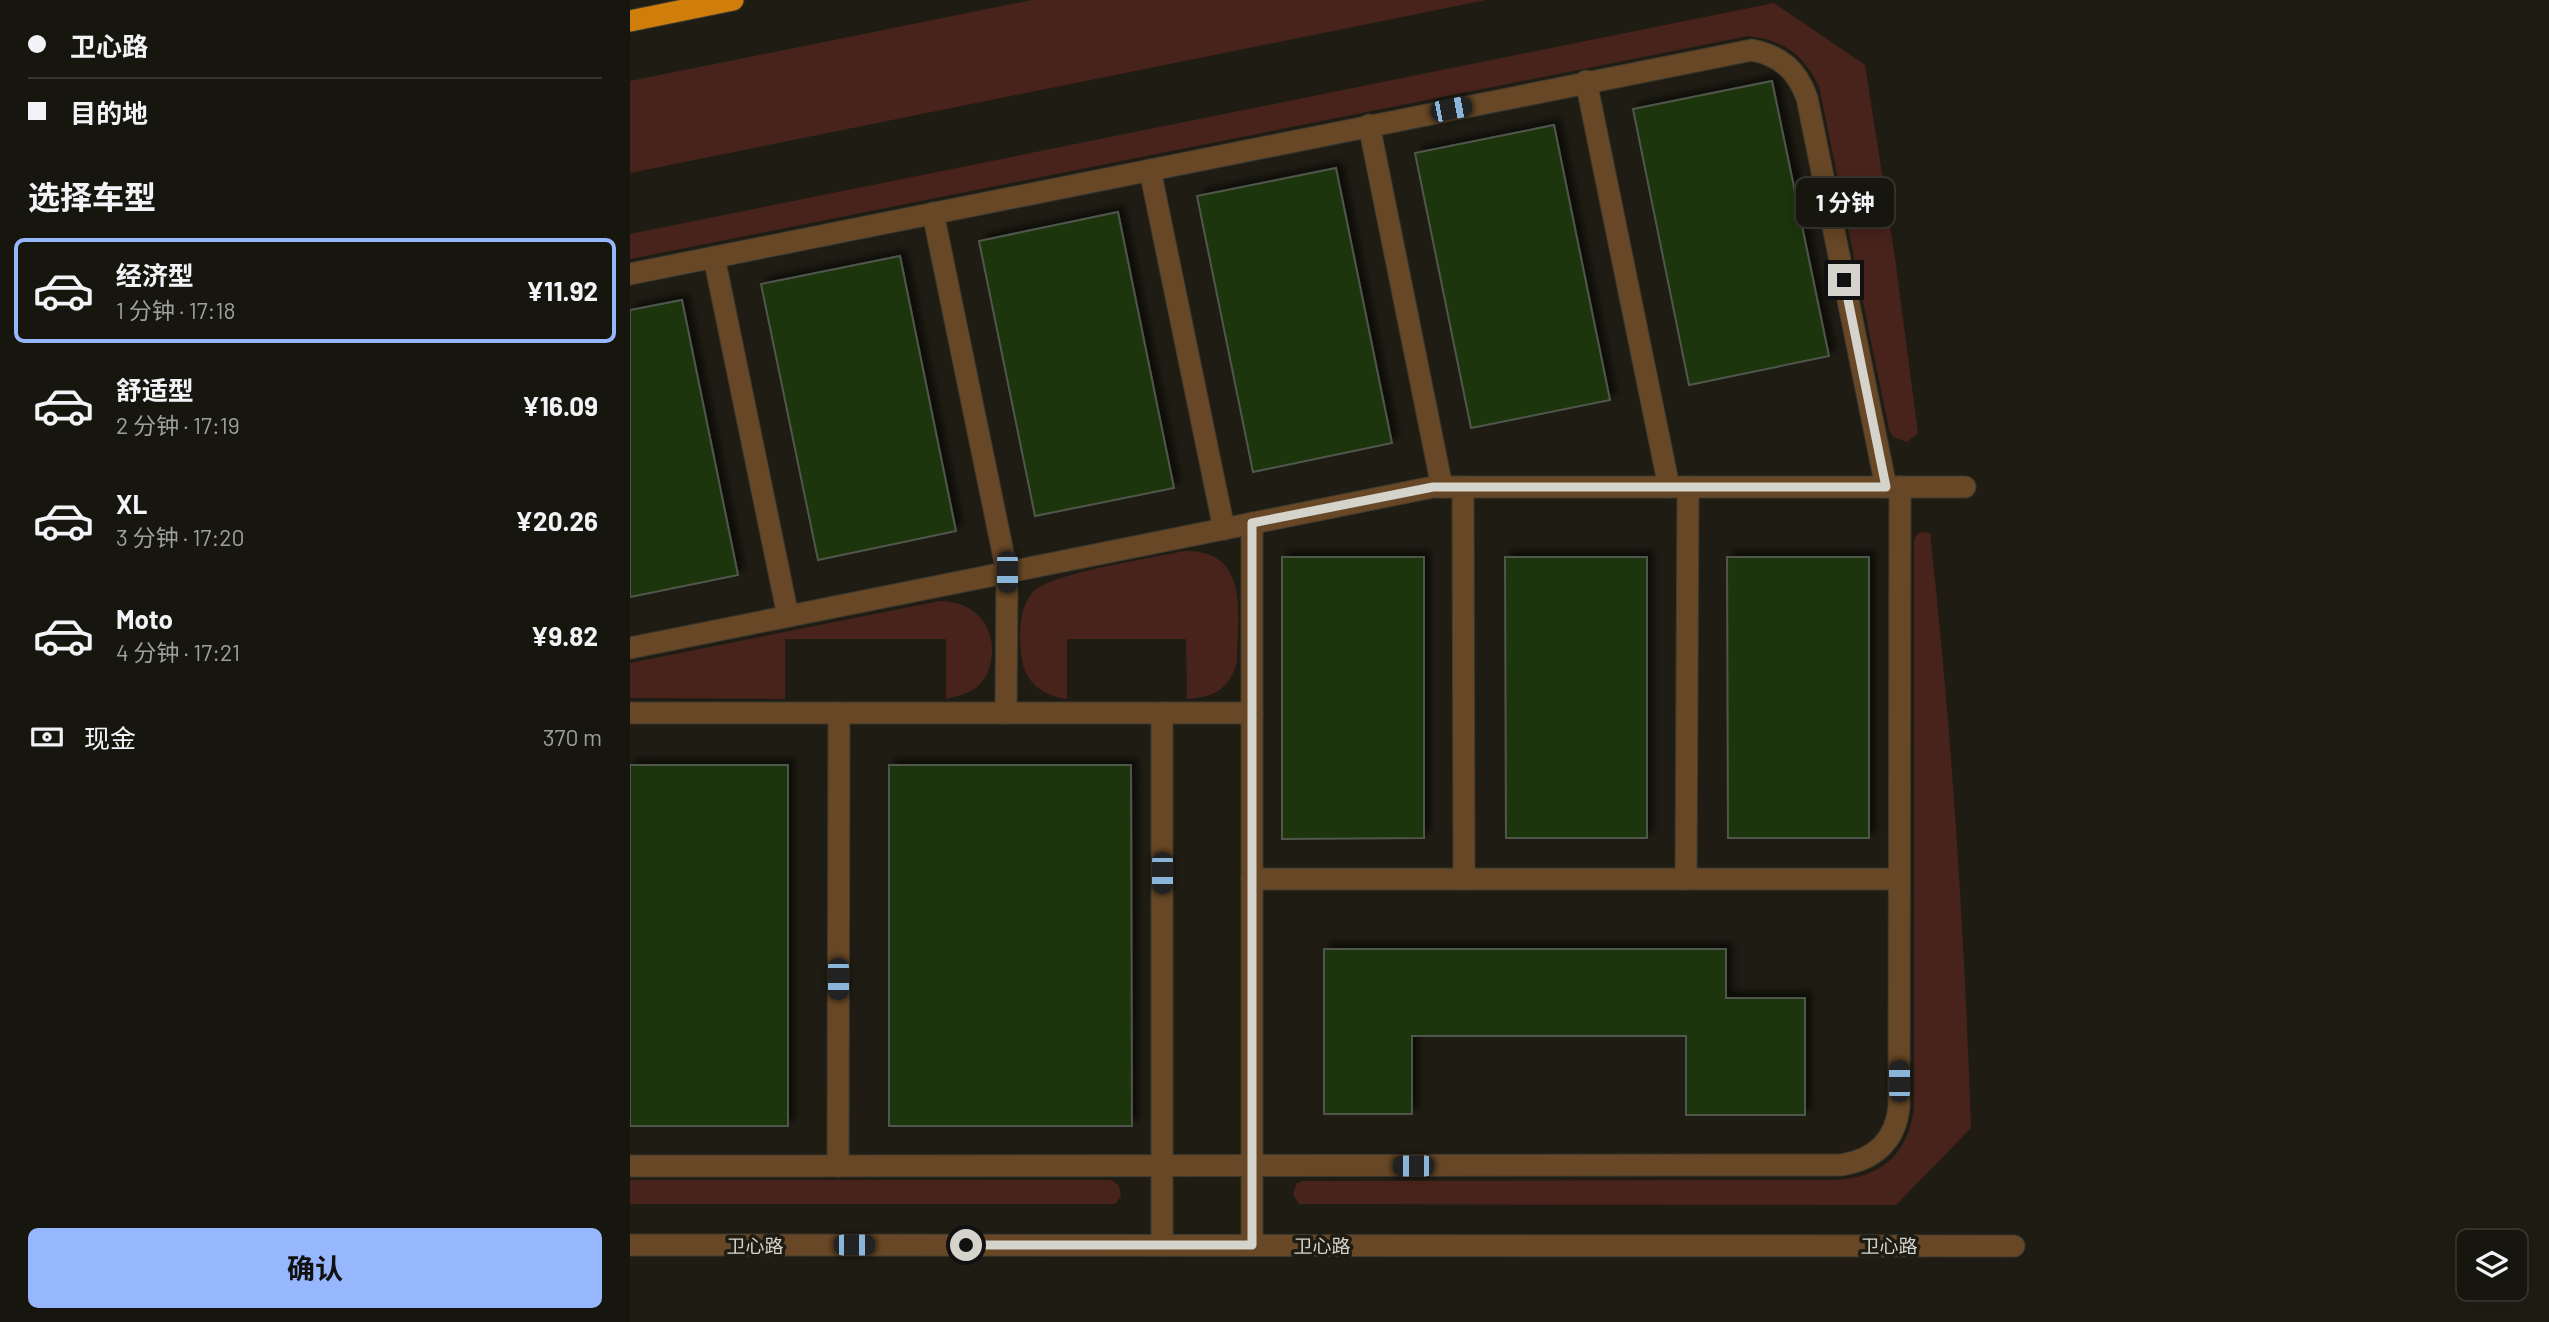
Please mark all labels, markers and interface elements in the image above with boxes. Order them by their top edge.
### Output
text: 卫心路 [70,30,148,61]
car [1429,95,1474,123]
text: 目的地 [70,97,148,128]
text: 选择车型 [28,177,156,215]
callout: 1 分钟 [1795,178,1893,228]
text: 1 分钟 [1816,188,1874,216]
icon: car [32,259,95,322]
text: 经济型 [116,259,194,290]
route end [1828,264,1860,296]
text: ¥11.92 [526,275,598,306]
text: 1 分钟 · 17:18 [116,296,235,324]
icon: car [32,374,95,437]
text: 舒适型 [116,374,194,405]
text: ¥16.09 [522,390,598,421]
text: 2 分钟 · 17:19 [116,411,240,439]
text: XL [116,488,147,519]
icon: car [32,489,95,552]
text: ¥20.26 [515,505,598,536]
text: 3 分钟 · 17:20 [116,523,245,551]
car [997,551,1018,593]
text: Moto [116,603,173,634]
icon: car [32,604,95,667]
text: ¥9.82 [531,620,598,651]
text: 4 分钟 · 17:21 [116,638,240,666]
icon: cash [28,718,66,756]
text: 现金 [84,722,136,753]
text: 370 m [543,723,602,751]
car [1152,852,1173,894]
car [828,958,849,1000]
car [1889,1060,1910,1102]
car [1393,1156,1435,1177]
button: 确认 [28,1228,602,1308]
route start [950,1229,982,1261]
map controls [2457,1230,2527,1300]
button: layers [2457,1230,2527,1300]
street label: 卫心路 [726,1234,784,1257]
street label: 卫心路 [1293,1234,1351,1257]
street label: 卫心路 [1860,1234,1918,1257]
car [834,1235,876,1256]

